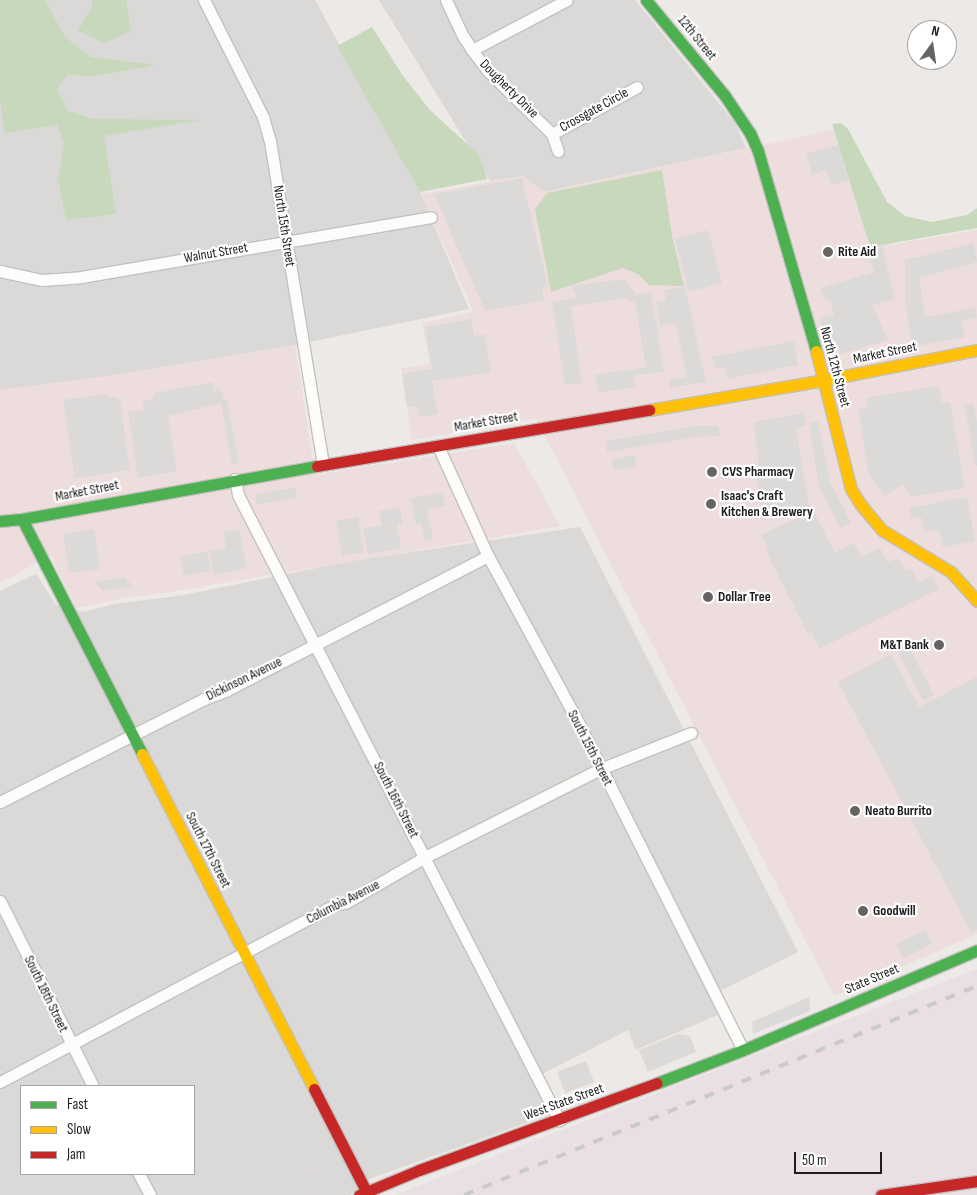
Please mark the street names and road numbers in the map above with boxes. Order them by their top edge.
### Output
street label: 12th Street [674,12,720,64]
street label: Dougherty Drive [476,56,542,122]
street label: Crossgate Circle [557,84,631,136]
street label: North 15th Street [269,184,299,268]
street label: Walnut Street [183,239,249,267]
street label: North 12th Street [816,325,854,409]
street label: Market Street [852,338,918,368]
street label: Market Street [453,408,519,436]
street label: Market Street [54,477,120,505]
street label: Dickinson Avenue [203,653,285,705]
street label: South 15th Street [564,707,616,789]
street label: South 16th Street [370,759,422,841]
street label: South 17th Street [182,809,234,891]
street label: Columbia Avenue [303,876,383,928]
street label: South 18th Street [20,953,72,1035]
street label: State Street [842,960,902,998]
street label: West State Street [522,1080,606,1124]

